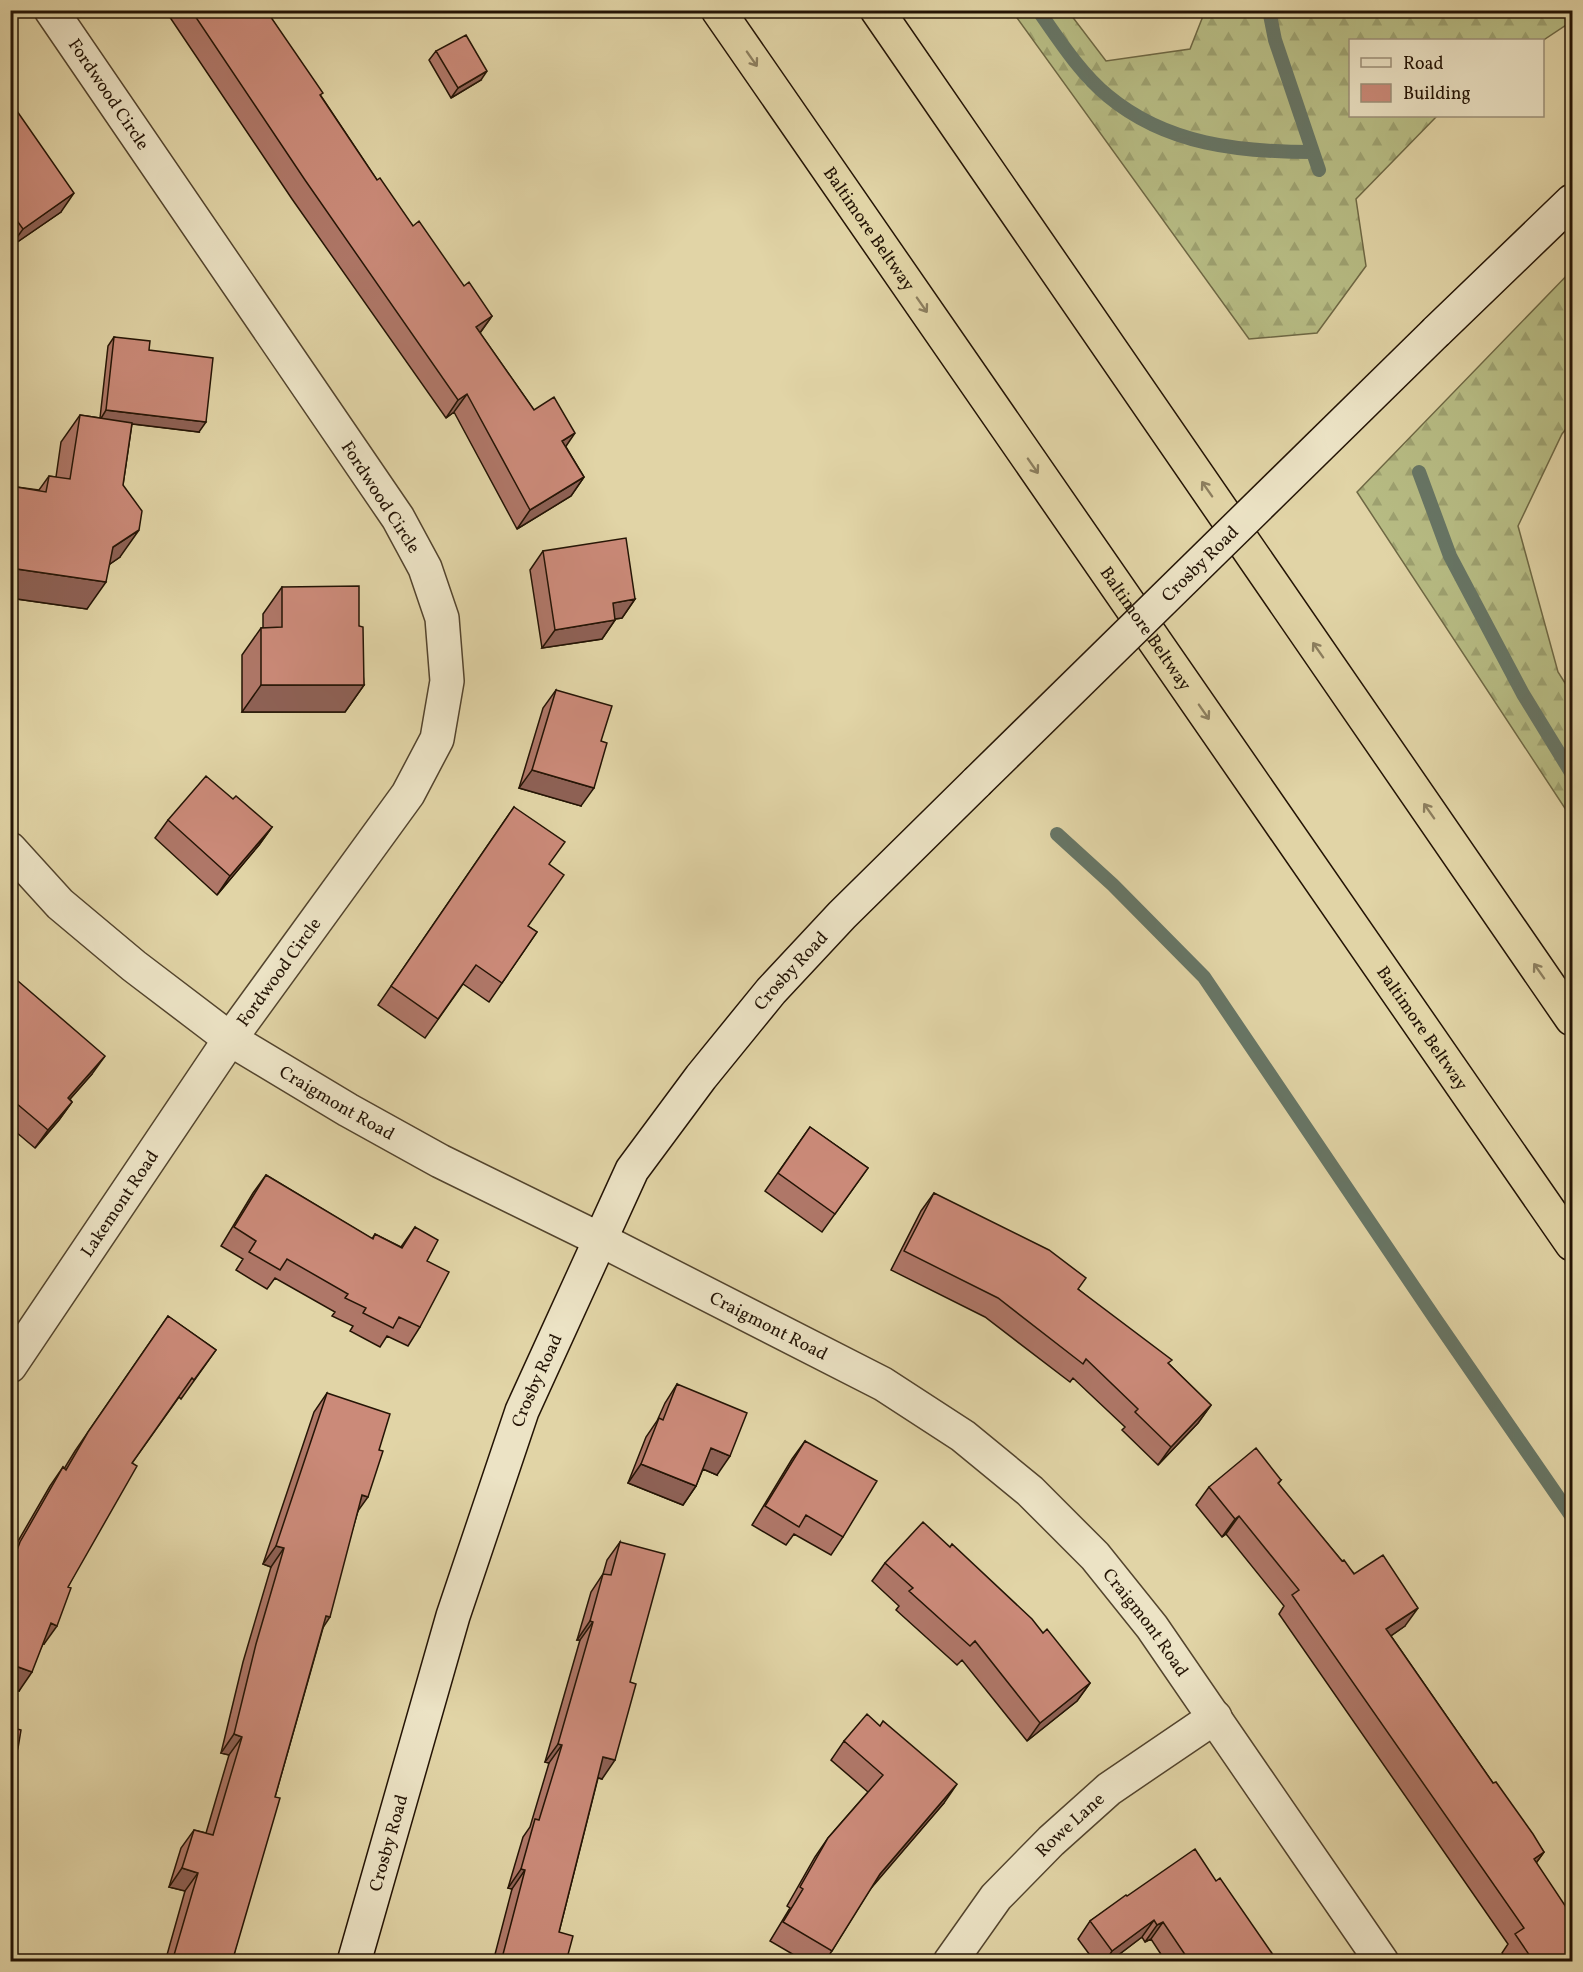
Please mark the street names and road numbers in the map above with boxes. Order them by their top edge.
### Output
street label: Fordwood Circle [61,34,154,155]
street label: Baltimore Beltway [816,162,920,297]
street label: Fordwood Circle [334,437,425,559]
street label: Crosby Road [1156,521,1245,608]
street label: Baltimore Beltway [1093,562,1197,697]
street label: Fordwood Circle [232,913,328,1033]
street label: Crosby Road [749,926,835,1017]
street label: Baltimore Beltway [1369,962,1473,1096]
street label: Craigmont Road [274,1060,399,1147]
street label: Lakemont Road [76,1146,166,1263]
street label: Craigmont Road [705,1286,831,1368]
street label: Crosby Road [506,1330,569,1431]
street label: Craigmont Road [1096,1564,1194,1682]
street label: Rowe Lane [1031,1788,1111,1864]
street label: Crosby Road [364,1792,415,1895]

